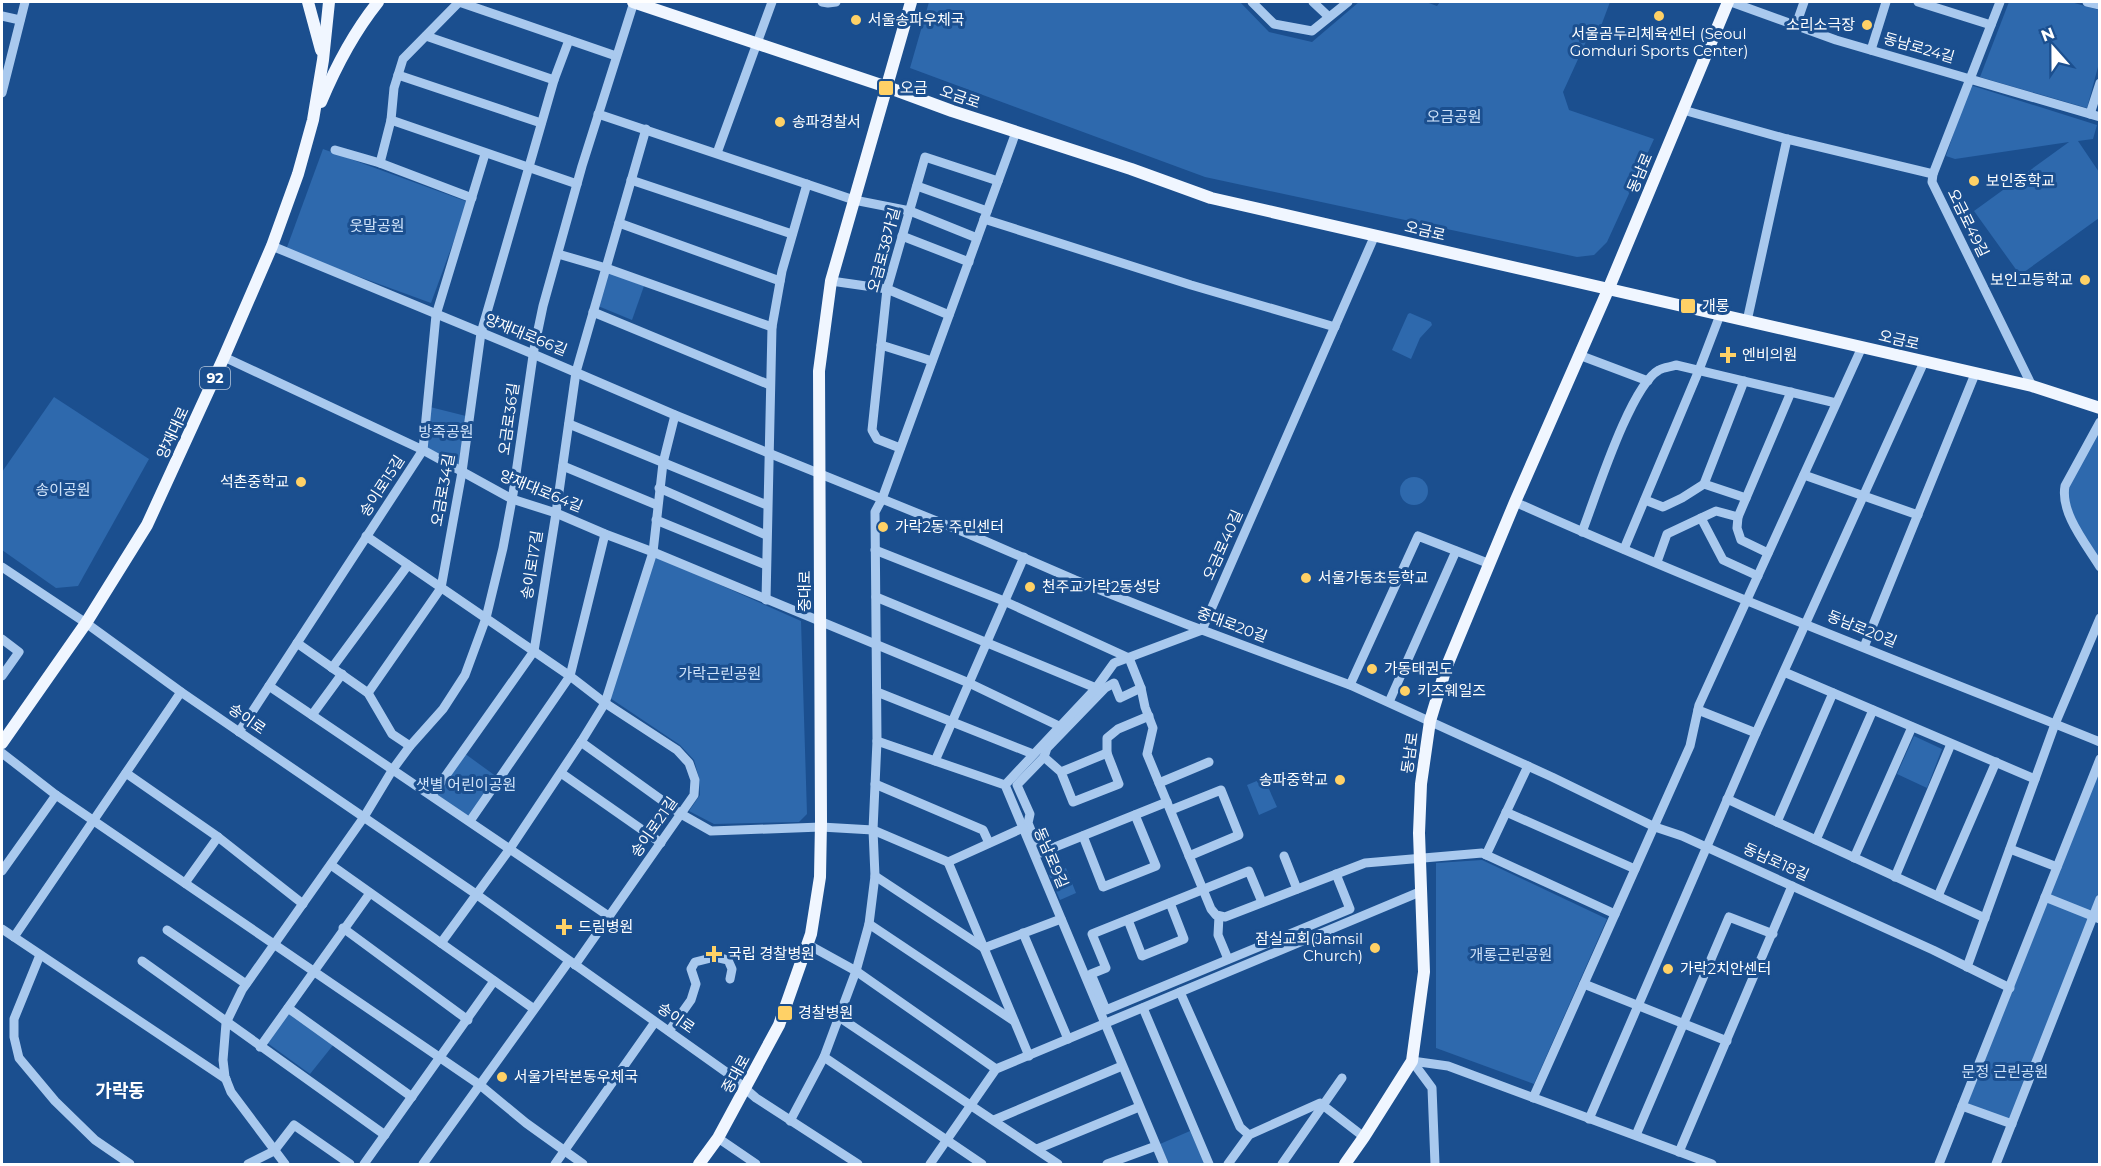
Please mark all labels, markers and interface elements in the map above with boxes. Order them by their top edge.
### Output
marker: 서울곰두리체육센터 (Seoul Gomduri Sports Center) [1652,9,1666,23]
place label: 서울송파우체국 [868,10,965,29]
marker: 서울송파우체국 [849,13,863,27]
place label: 소리소극장 [1786,15,1855,34]
marker: 소리소극장 [1860,18,1874,32]
north arrow [2023,18,2083,78]
text: N [2038,23,2057,46]
place label: 서울곰두리체육센터 (Seoul Gomduri Sports Center) [1570,24,1748,60]
street label: 동남로24길 [1881,28,1957,67]
place label: 오금 [900,78,928,97]
marker: 오금 [877,79,895,97]
street label: 오금로 [937,81,983,112]
park label: 오금공원 [1426,107,1482,126]
place label: 송파경찰서 [792,112,861,131]
marker: 송파경찰서 [773,115,787,129]
street label: 동남로 [1623,150,1656,196]
place label: 보인중학교 [1986,171,2055,190]
marker: 보인중학교 [1967,174,1981,188]
street label: 오금로49길 [1944,185,1993,260]
street label: 오금로38가길 [863,205,904,294]
park label: 웃말공원 [349,216,405,235]
street label: 오금로 [1403,217,1447,244]
place label: 보인고등학교 [1990,270,2073,289]
marker: 보인고등학교 [2078,273,2092,287]
place label: 개롱 [1702,296,1730,315]
marker: 개롱 [1679,297,1697,315]
street label: 양재대로66길 [482,309,570,360]
street label: 오금로 [1877,326,1921,353]
place label: 엔비의원 [1742,345,1797,364]
marker: 엔비의원 [1719,346,1737,364]
road number: 92 [200,367,230,389]
street label: 오금로36길 [494,382,523,456]
street label: 양재대로 [152,404,193,462]
park label: 방죽공원 [418,422,474,441]
street label: 송이로15길 [355,452,408,520]
street label: 오금로34길 [427,452,458,528]
street label: 양재대로64길 [497,465,586,516]
place label: 석촌중학교 [220,472,289,491]
marker: 석촌중학교 [294,475,308,489]
park label: 송이공원 [35,480,91,499]
street label: 오금로40길 [1199,507,1246,583]
place label: 가락2동 주민센터 [895,517,1004,536]
marker: 가락2동 주민센터 [876,520,890,534]
street label: 송이로17길 [517,529,546,601]
place label: 서울가동초등학교 [1318,568,1428,587]
street label: 중대로 [795,570,814,612]
marker: 서울가동초등학교 [1299,571,1313,585]
place label: 천주교가락2동성당 [1042,577,1161,596]
marker: 천주교가락2동성당 [1023,580,1037,594]
street label: 중대로20길 [1194,603,1270,646]
street label: 동남로20길 [1824,606,1900,651]
place label: 가동태권도 [1384,659,1453,678]
marker: 가동태권도 [1365,662,1379,676]
park label: 가락근린공원 [679,664,761,683]
place label: 키즈웨일즈 [1417,681,1486,700]
marker: 키즈웨일즈 [1398,684,1412,698]
street label: 송이로 [225,699,270,738]
street label: 동남로 [1397,731,1422,775]
place label: 송파중학교 [1259,770,1328,789]
marker: 송파중학교 [1333,773,1347,787]
park label: 샛별 어린이공원 [416,775,516,794]
street label: 송이로21길 [626,793,681,860]
street label: 동남로9길 [1030,824,1073,891]
street label: 동남로18길 [1740,839,1812,884]
place label: 드림병원 [578,917,633,936]
marker: 드림병원 [555,918,573,936]
place label: 잠실교회(Jamsil Church) [1255,929,1363,965]
marker: 잠실교회(Jamsil Church) [1368,941,1382,955]
place label: 국립 경찰병원 [728,944,815,963]
marker: 국립 경찰병원 [705,945,723,963]
park label: 개롱근린공원 [1470,945,1552,964]
place label: 가락2치안센터 [1680,959,1771,978]
marker: 가락2치안센터 [1661,962,1675,976]
street label: 송이로 [654,998,699,1037]
place label: 경찰병원 [798,1003,853,1022]
marker: 경찰병원 [776,1004,794,1022]
street label: 중대로 [717,1051,754,1096]
park label: 문정 근린공원 [1962,1062,2048,1081]
place label: 서울가락본동우체국 [514,1067,638,1086]
marker: 서울가락본동우체국 [495,1070,509,1084]
district label: 가락동 [95,1080,145,1102]

